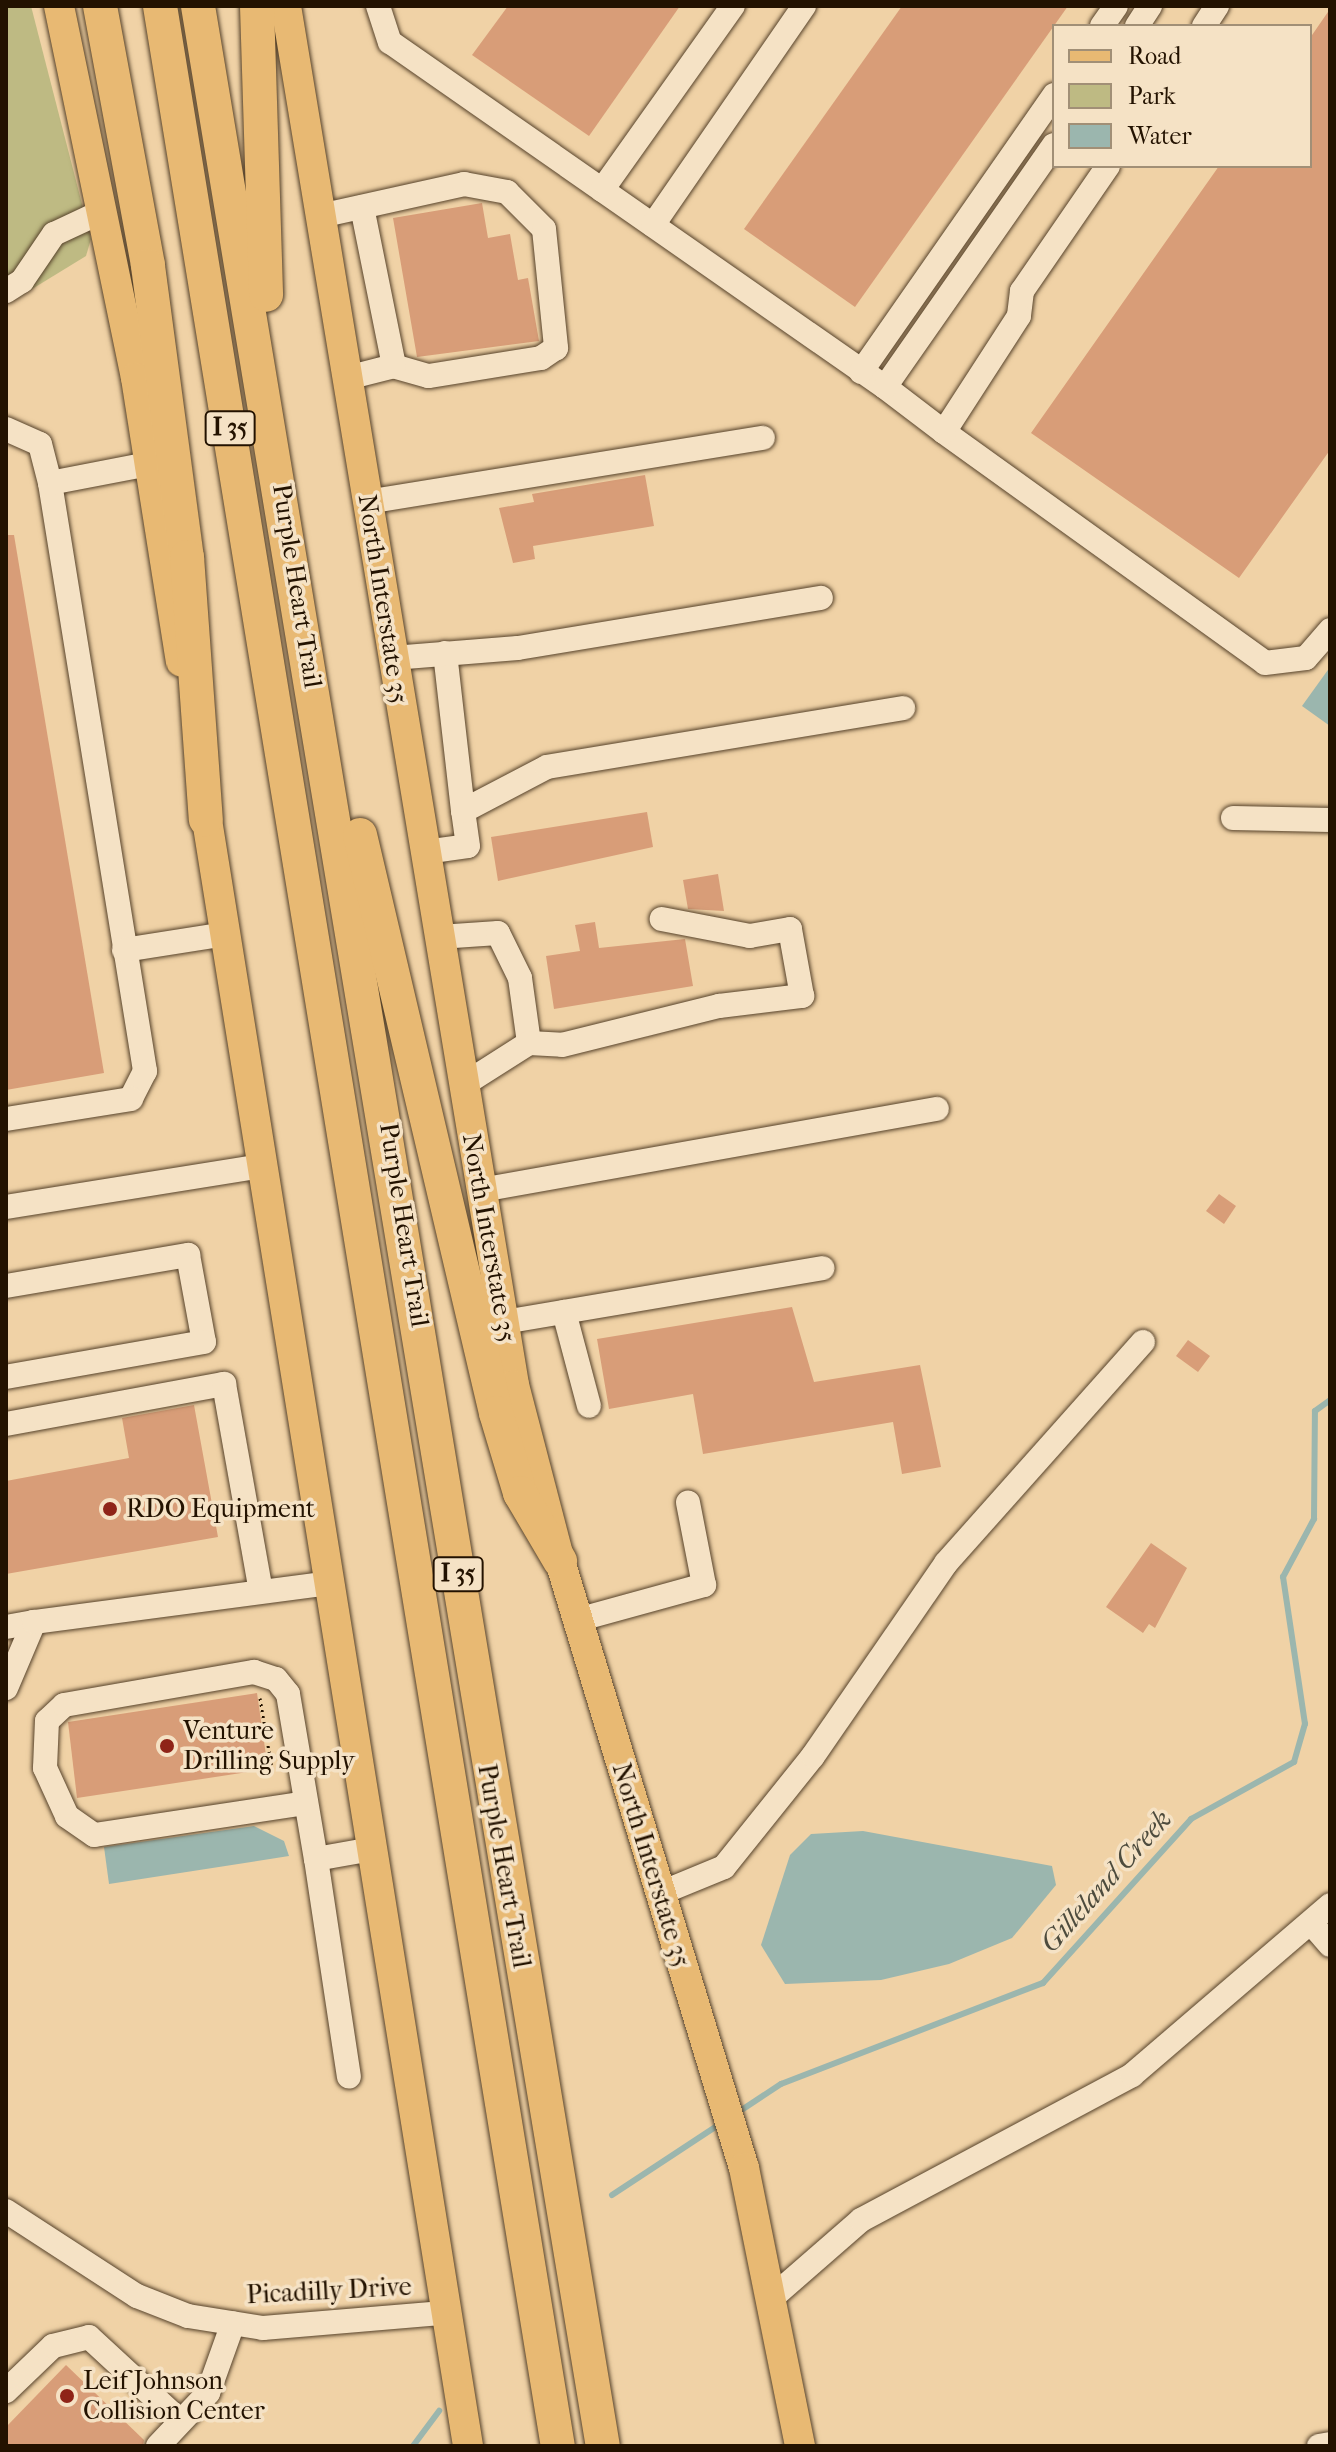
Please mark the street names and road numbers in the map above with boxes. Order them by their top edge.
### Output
road number: I 35 [204,408,256,448]
street label: Purple Heart Trail [265,482,329,690]
street label: North Interstate 35 [351,492,415,706]
street label: Purple Heart Trail [372,1121,436,1329]
street label: North Interstate 35 [455,1131,523,1345]
road number: I 35 [432,1554,484,1594]
street label: North Interstate 35 [605,1759,697,1971]
street label: Purple Heart Trail [471,1762,537,1970]
street label: Picadilly Drive [246,2271,412,2311]

